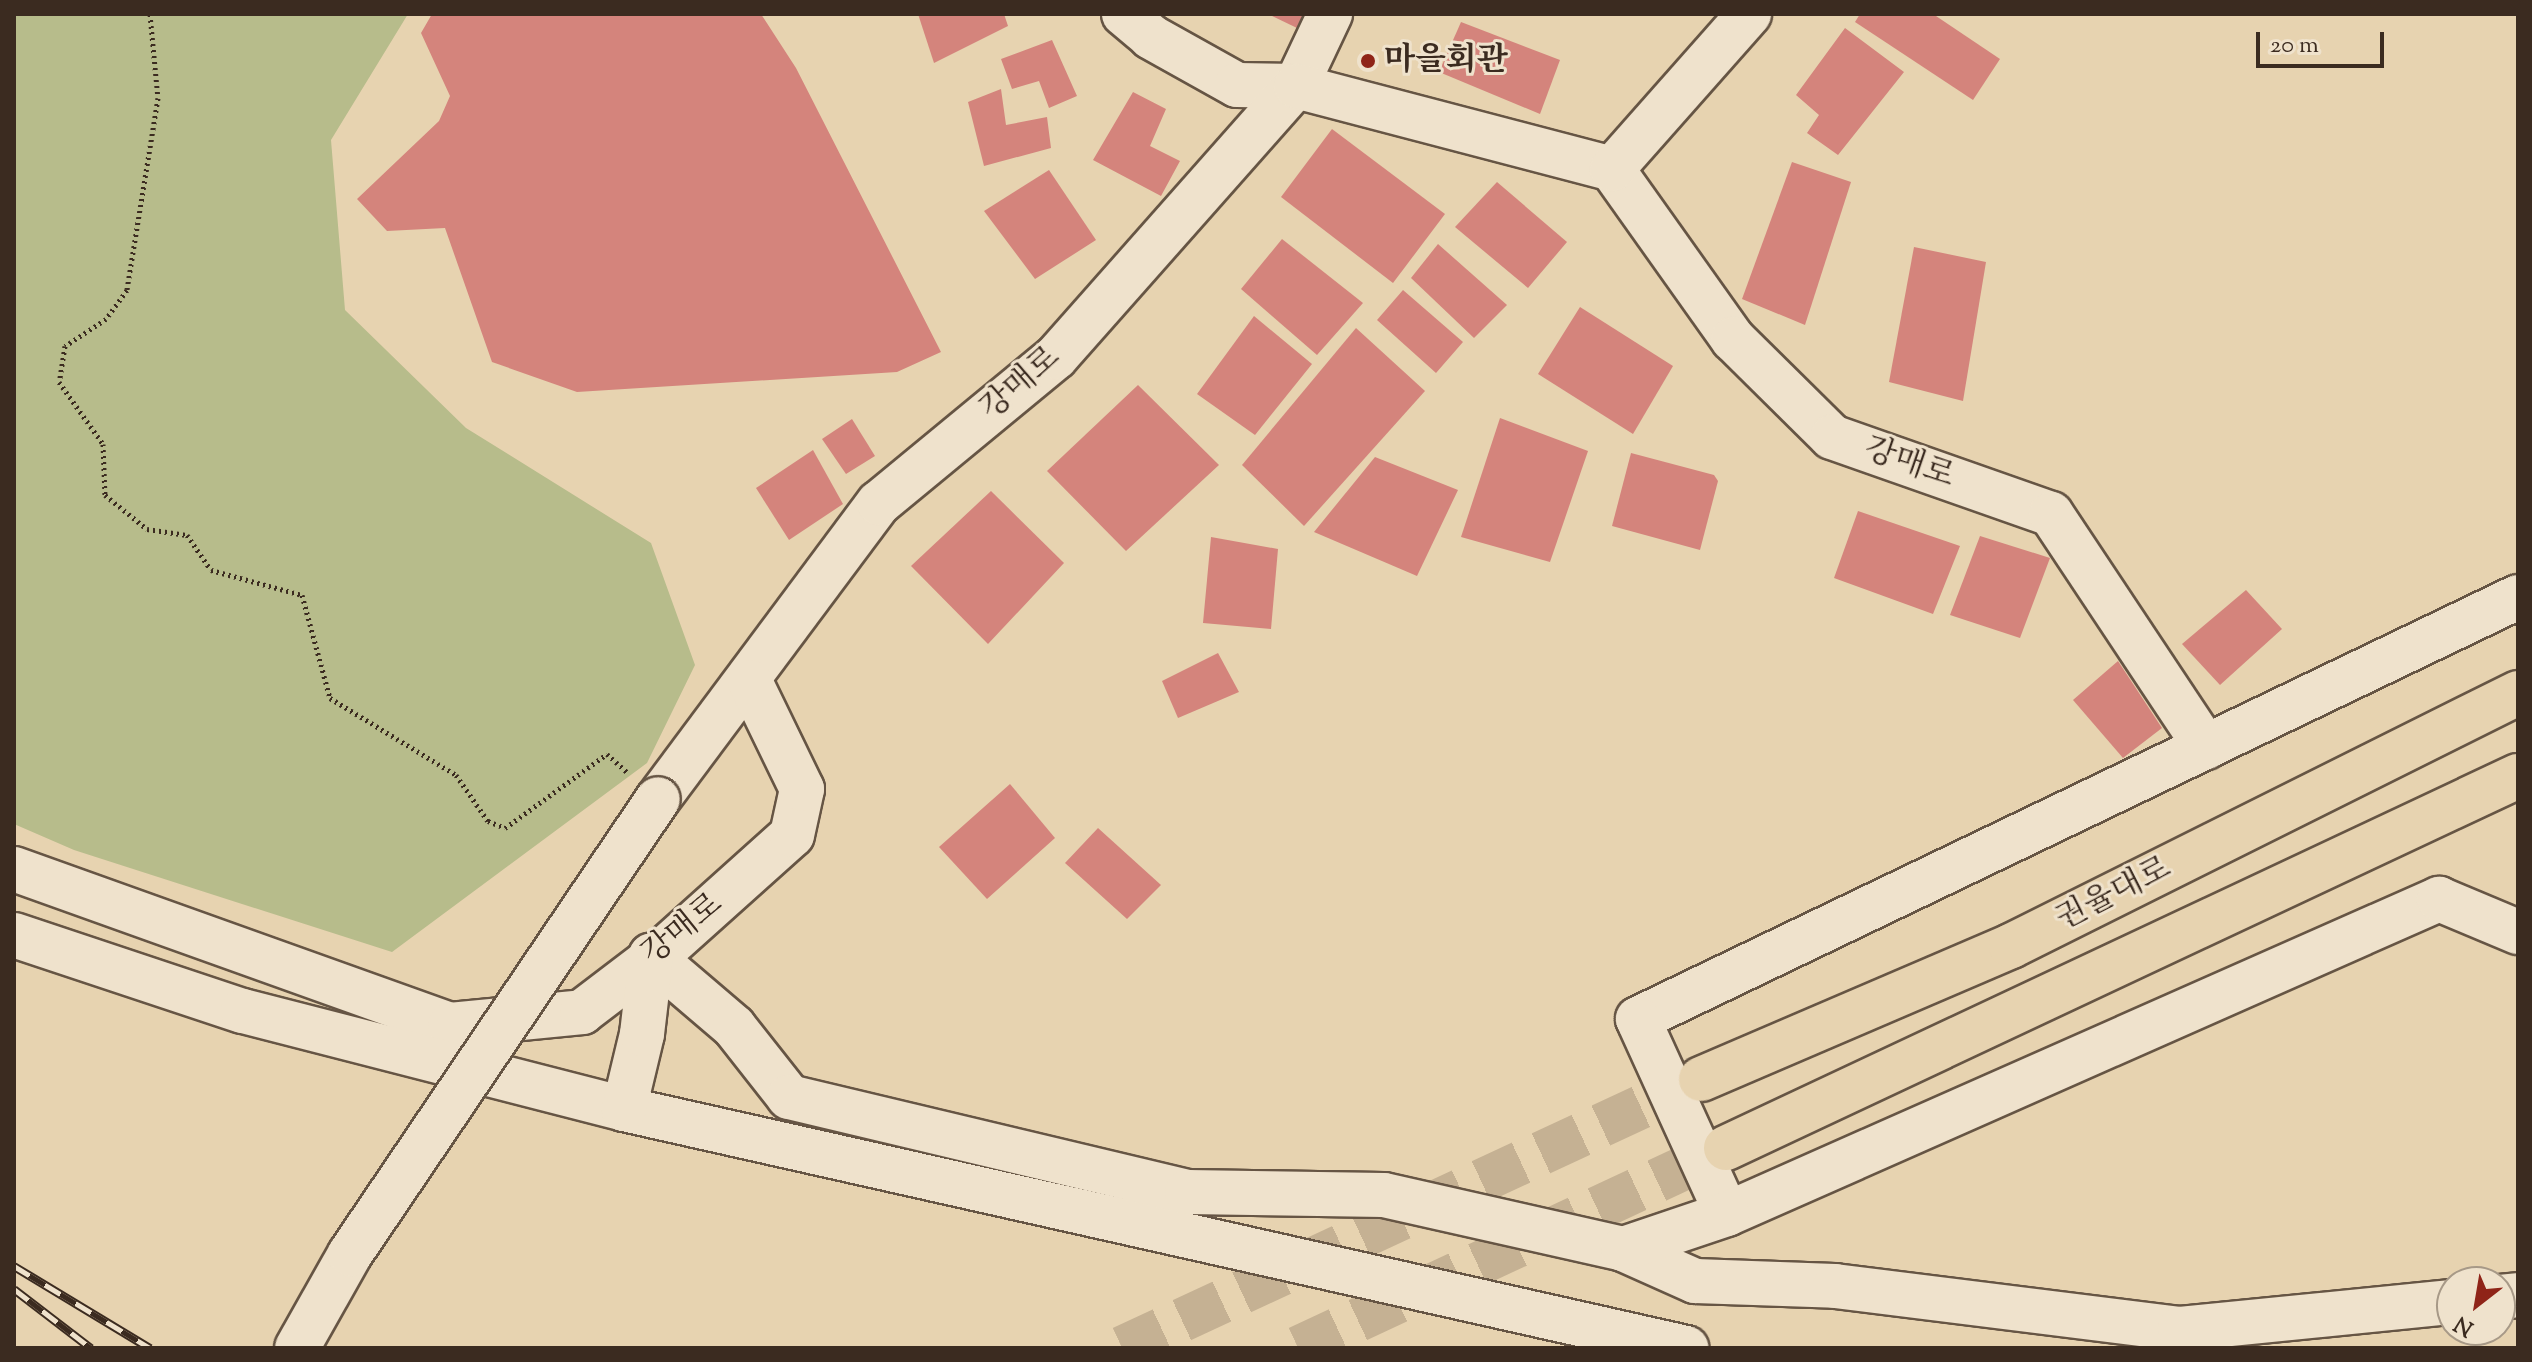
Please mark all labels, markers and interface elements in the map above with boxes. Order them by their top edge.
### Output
scale bar [2260,16,2388,66]
text: 20 m [2270,29,2319,63]
place label: 마을회관 [1384,42,1508,80]
marker: 마을회관 [1359,52,1377,70]
street label: 강매로 [973,339,1069,429]
street label: 강매로 [1859,431,1959,497]
street label: 권율대로 [2050,850,2178,940]
street label: 강매로 [635,886,731,974]
north arrow [2436,1266,2516,1346]
text: N [2449,1307,2480,1343]

